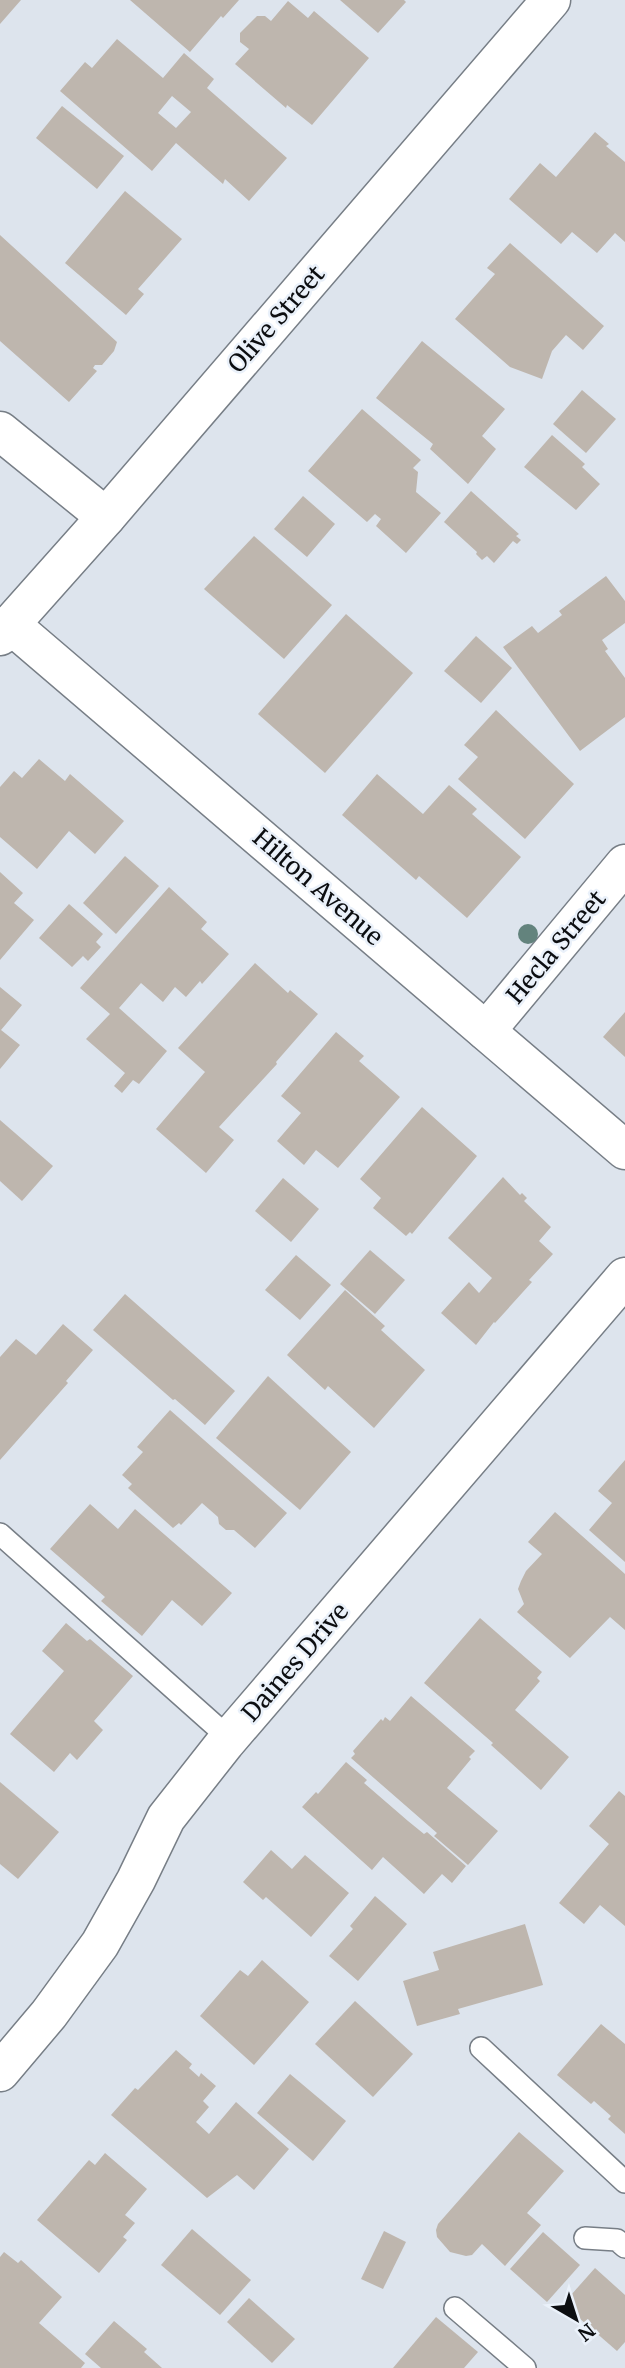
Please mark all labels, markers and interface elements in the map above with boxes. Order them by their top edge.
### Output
street label: Olive Street [221,258,331,379]
street label: Hilton Avenue [246,822,390,952]
street label: Hecla Street [500,884,613,1010]
street label: Daines Drive [235,1596,355,1728]
north arrow [541,2284,611,2354]
text: N [573,2318,600,2346]

